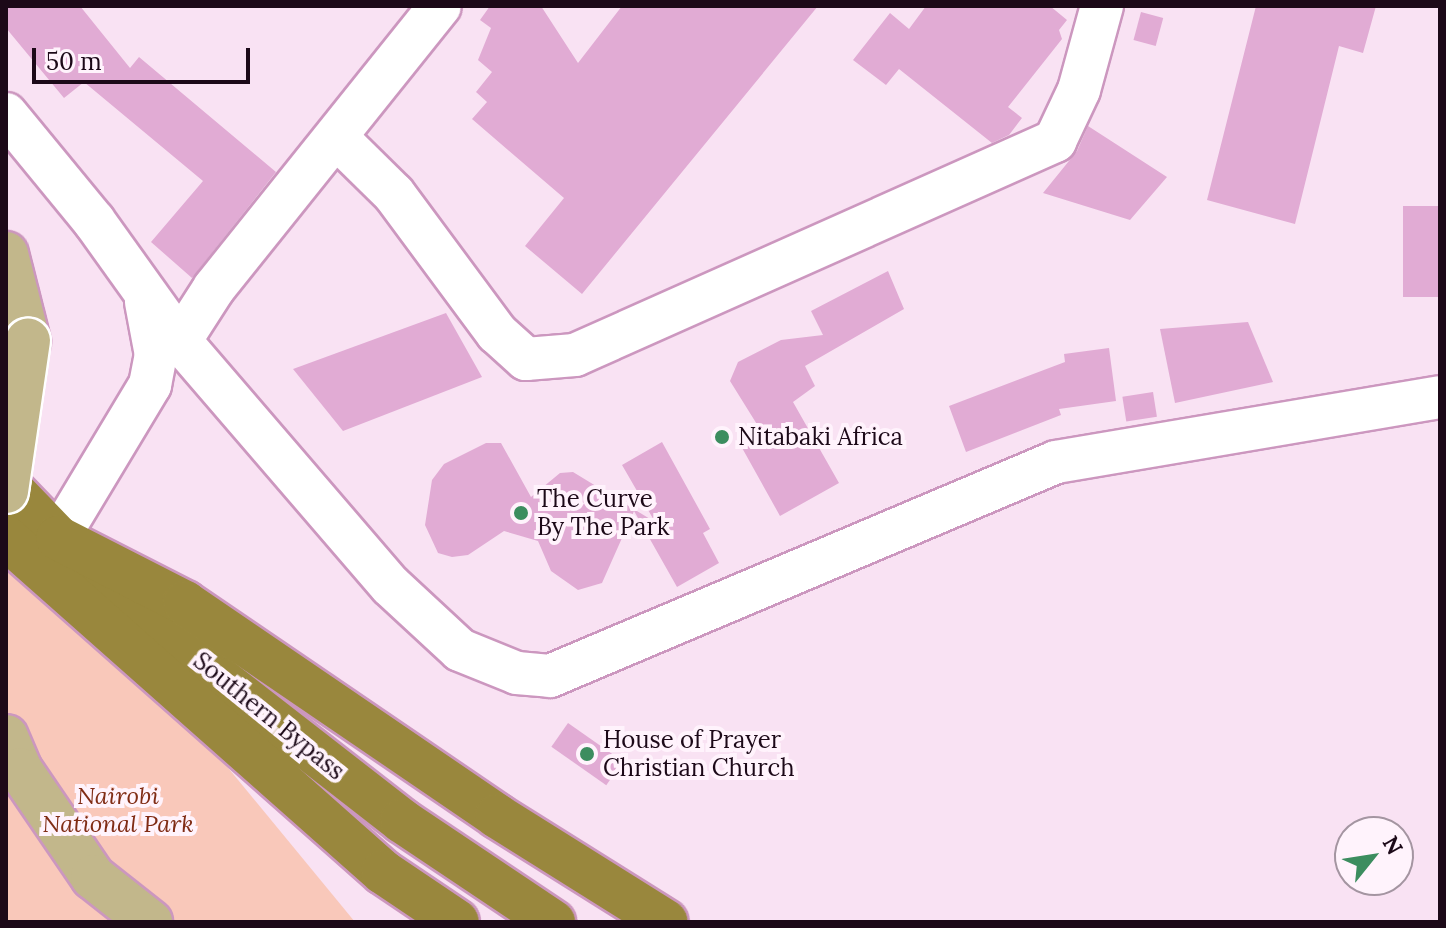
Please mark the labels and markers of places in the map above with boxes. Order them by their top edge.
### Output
place label: Nitabaki Africa [738,423,903,451]
marker: Nitabaki Africa [713,428,731,446]
place label: The Curve By The Park [537,485,670,541]
marker: The Curve By The Park [512,504,530,522]
place label: House of Prayer Christian Church [603,726,795,782]
marker: House of Prayer Christian Church [578,745,596,763]

